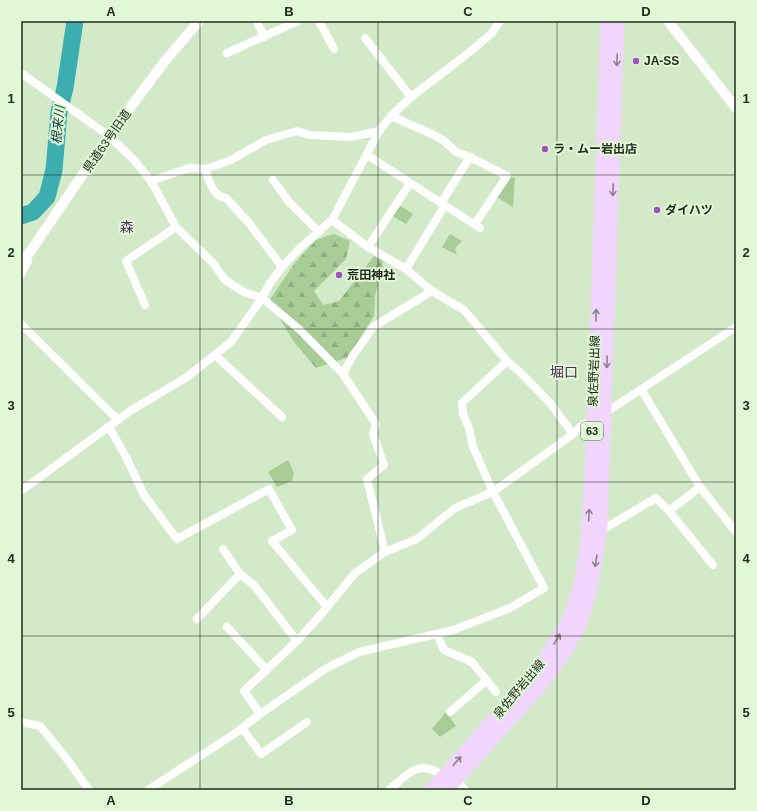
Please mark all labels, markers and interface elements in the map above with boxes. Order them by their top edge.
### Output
text: A [106,4,116,19]
text: B [284,4,294,19]
text: C [463,4,473,19]
text: D [641,4,651,19]
one-way arrow [613,53,621,66]
place label: JA-SS [644,54,679,68]
marker: JA-SS [631,56,641,66]
text: 1 [7,91,15,106]
text: 1 [742,91,750,106]
water label: 根来川 [49,103,68,145]
street label: 県道63号旧道 [80,107,134,175]
place label: ラ・ムー岩出店 [553,142,637,156]
marker: ラ・ムー岩出店 [540,144,550,154]
one-way arrow [609,183,616,196]
place label: ダイハツ [665,203,713,217]
marker: ダイハツ [652,205,662,215]
district label: 森 [120,219,134,235]
text: 2 [7,245,15,260]
text: 2 [742,245,750,260]
place label: 荒田神社 [347,268,395,282]
marker: 荒田神社 [334,270,344,280]
one-way arrow [593,309,600,322]
street label: 泉佐野岩出線 [586,335,602,407]
one-way arrow [603,355,610,368]
district label: 堀口 [550,364,578,380]
text: 3 [7,398,15,413]
text: 3 [742,398,750,413]
road number: 63 [581,422,603,440]
one-way arrow [585,509,592,522]
text: 4 [7,551,15,566]
text: 4 [742,551,750,566]
one-way arrow [592,554,600,567]
one-way arrow [554,633,562,645]
street label: 泉佐野岩出線 [490,657,548,721]
text: 5 [7,705,15,720]
text: 5 [742,705,750,720]
one-way arrow [452,755,461,766]
text: A [106,793,116,808]
text: B [284,793,294,808]
text: C [463,793,473,808]
text: D [641,793,651,808]

